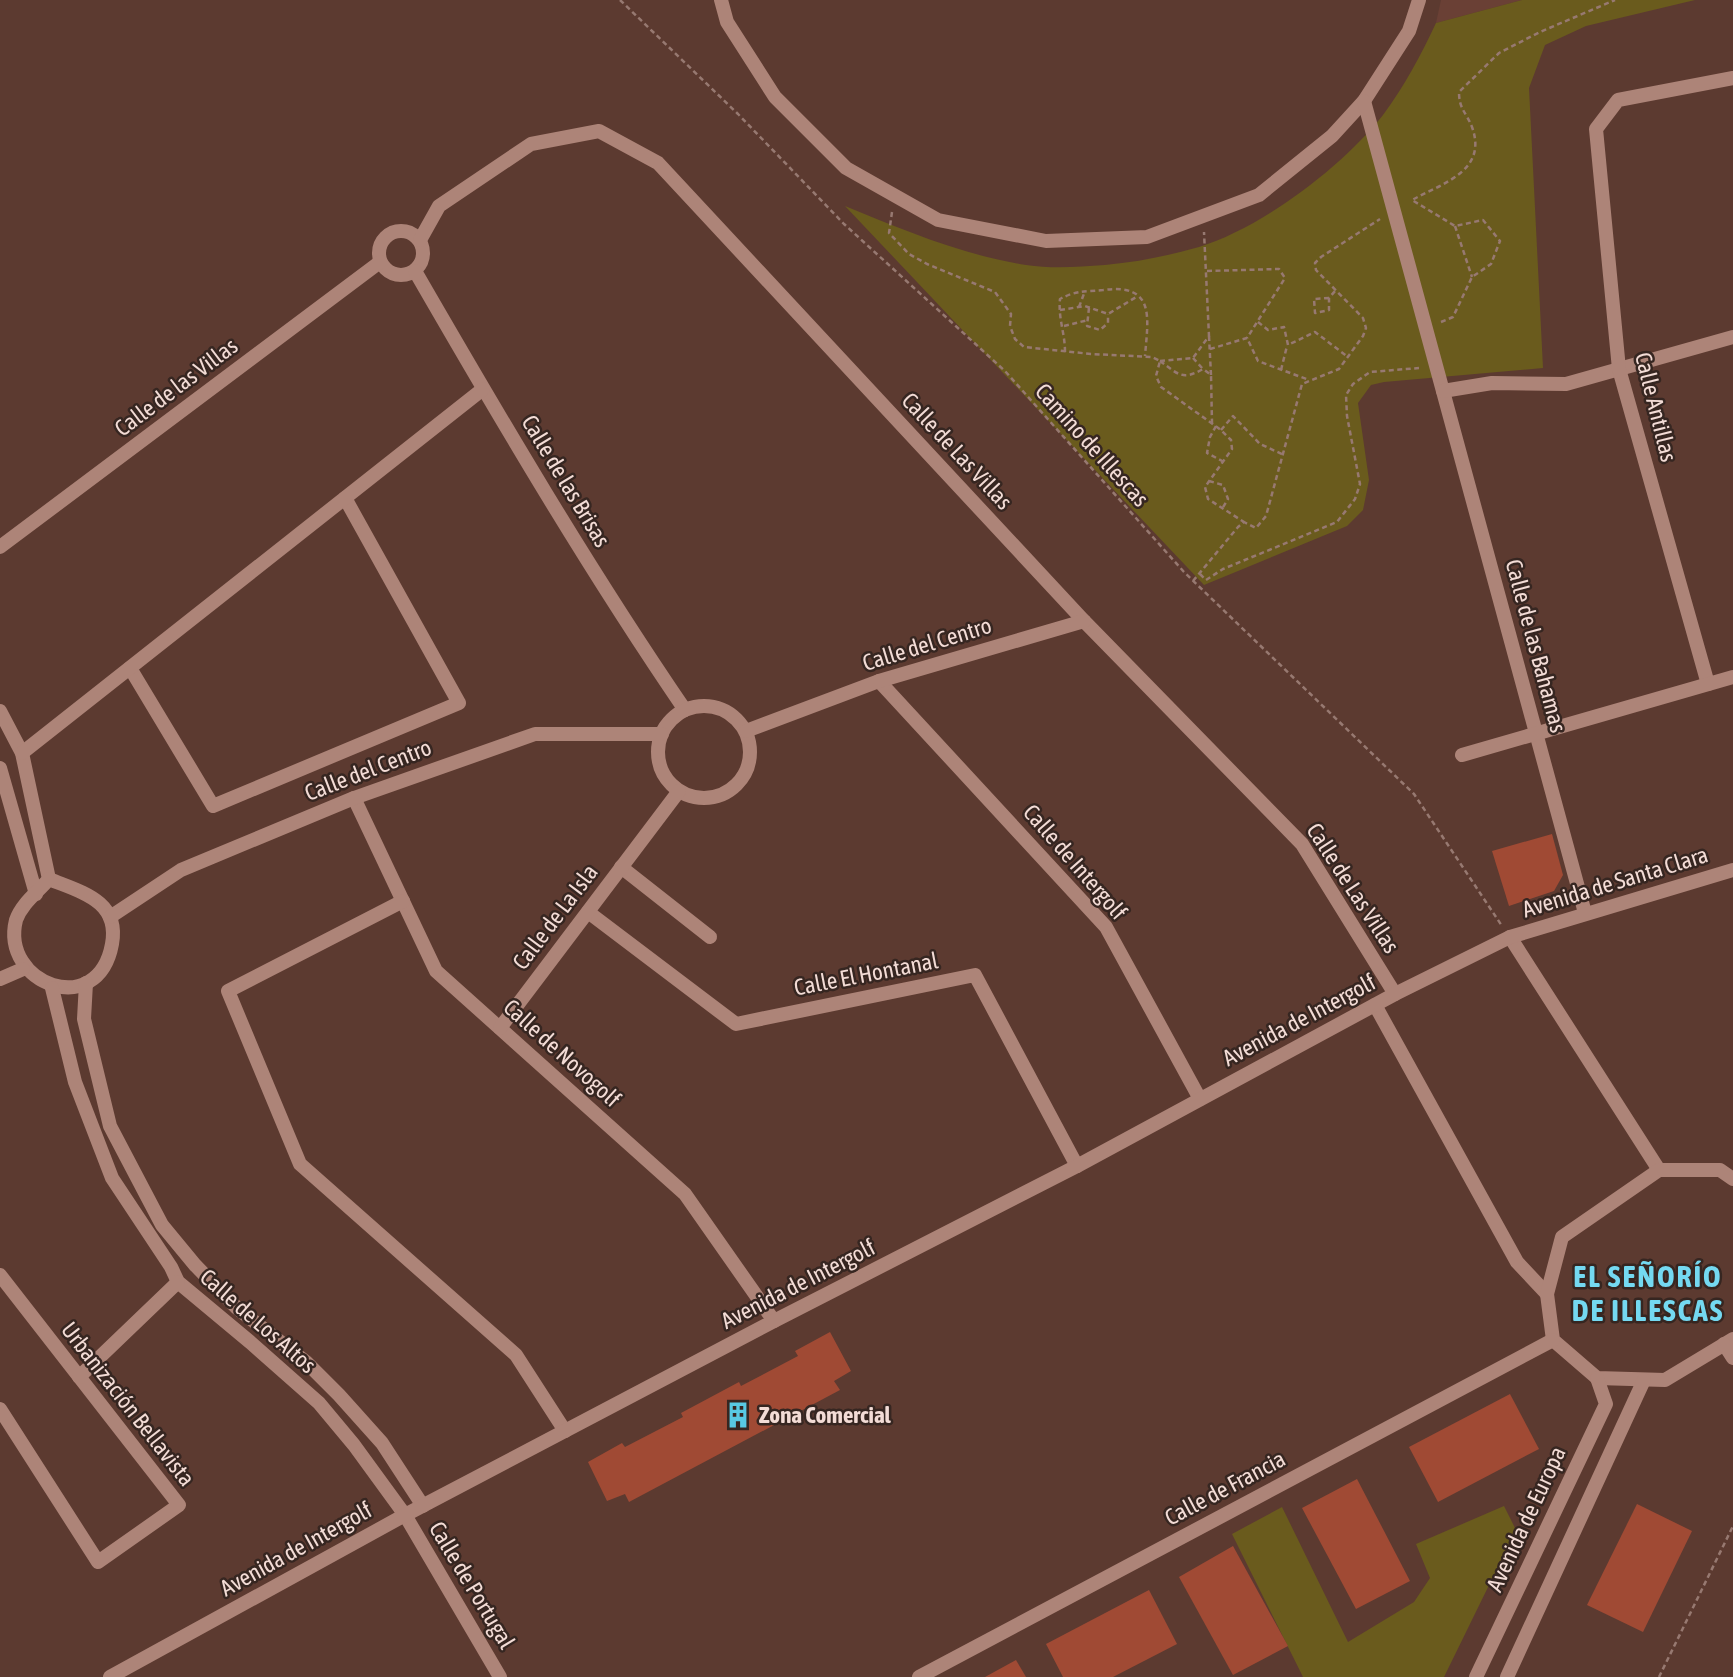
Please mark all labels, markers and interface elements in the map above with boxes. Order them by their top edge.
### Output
street label: Calle de las Villas [110,332,242,442]
street label: Calle Antillas [1630,350,1682,464]
street label: Camino de Illescas [1030,378,1154,512]
street label: Calle de Las Villas [897,387,1017,515]
street label: Calle de las Brisas [516,410,616,552]
street label: Calle de las Bahamas [1500,557,1572,735]
street label: Calle del Centro [859,612,995,676]
street label: Calle del Centro [301,734,435,806]
street label: Calle de Intergolf [1018,799,1132,925]
street label: Calle de Las Villas [1301,818,1405,958]
street label: Avenida de Santa Clara [1519,841,1711,923]
street label: Calle de La Isla [507,859,603,975]
street label: Calle El Hontanal [792,947,940,1001]
street label: Avenida de Intergolf [1218,969,1380,1071]
street label: Calle de Novogolf [498,994,626,1112]
street label: Avenida de Intergolf [717,1234,879,1334]
district label: EL SEÑORÍO DE ILLESCAS [1572,1259,1724,1327]
street label: Calle de Los Altos [195,1264,321,1378]
street label: Urbanización Bellavista [56,1317,200,1491]
building icon: Zona Comercial [723,1400,753,1430]
place label: Zona Comercial [759,1402,892,1428]
street label: Avenida de Europa [1481,1442,1571,1596]
street label: Calle de Francia [1160,1445,1290,1531]
street label: Avenida de Intergolf [216,1497,376,1601]
street label: Calle de Portugal [424,1517,520,1653]

